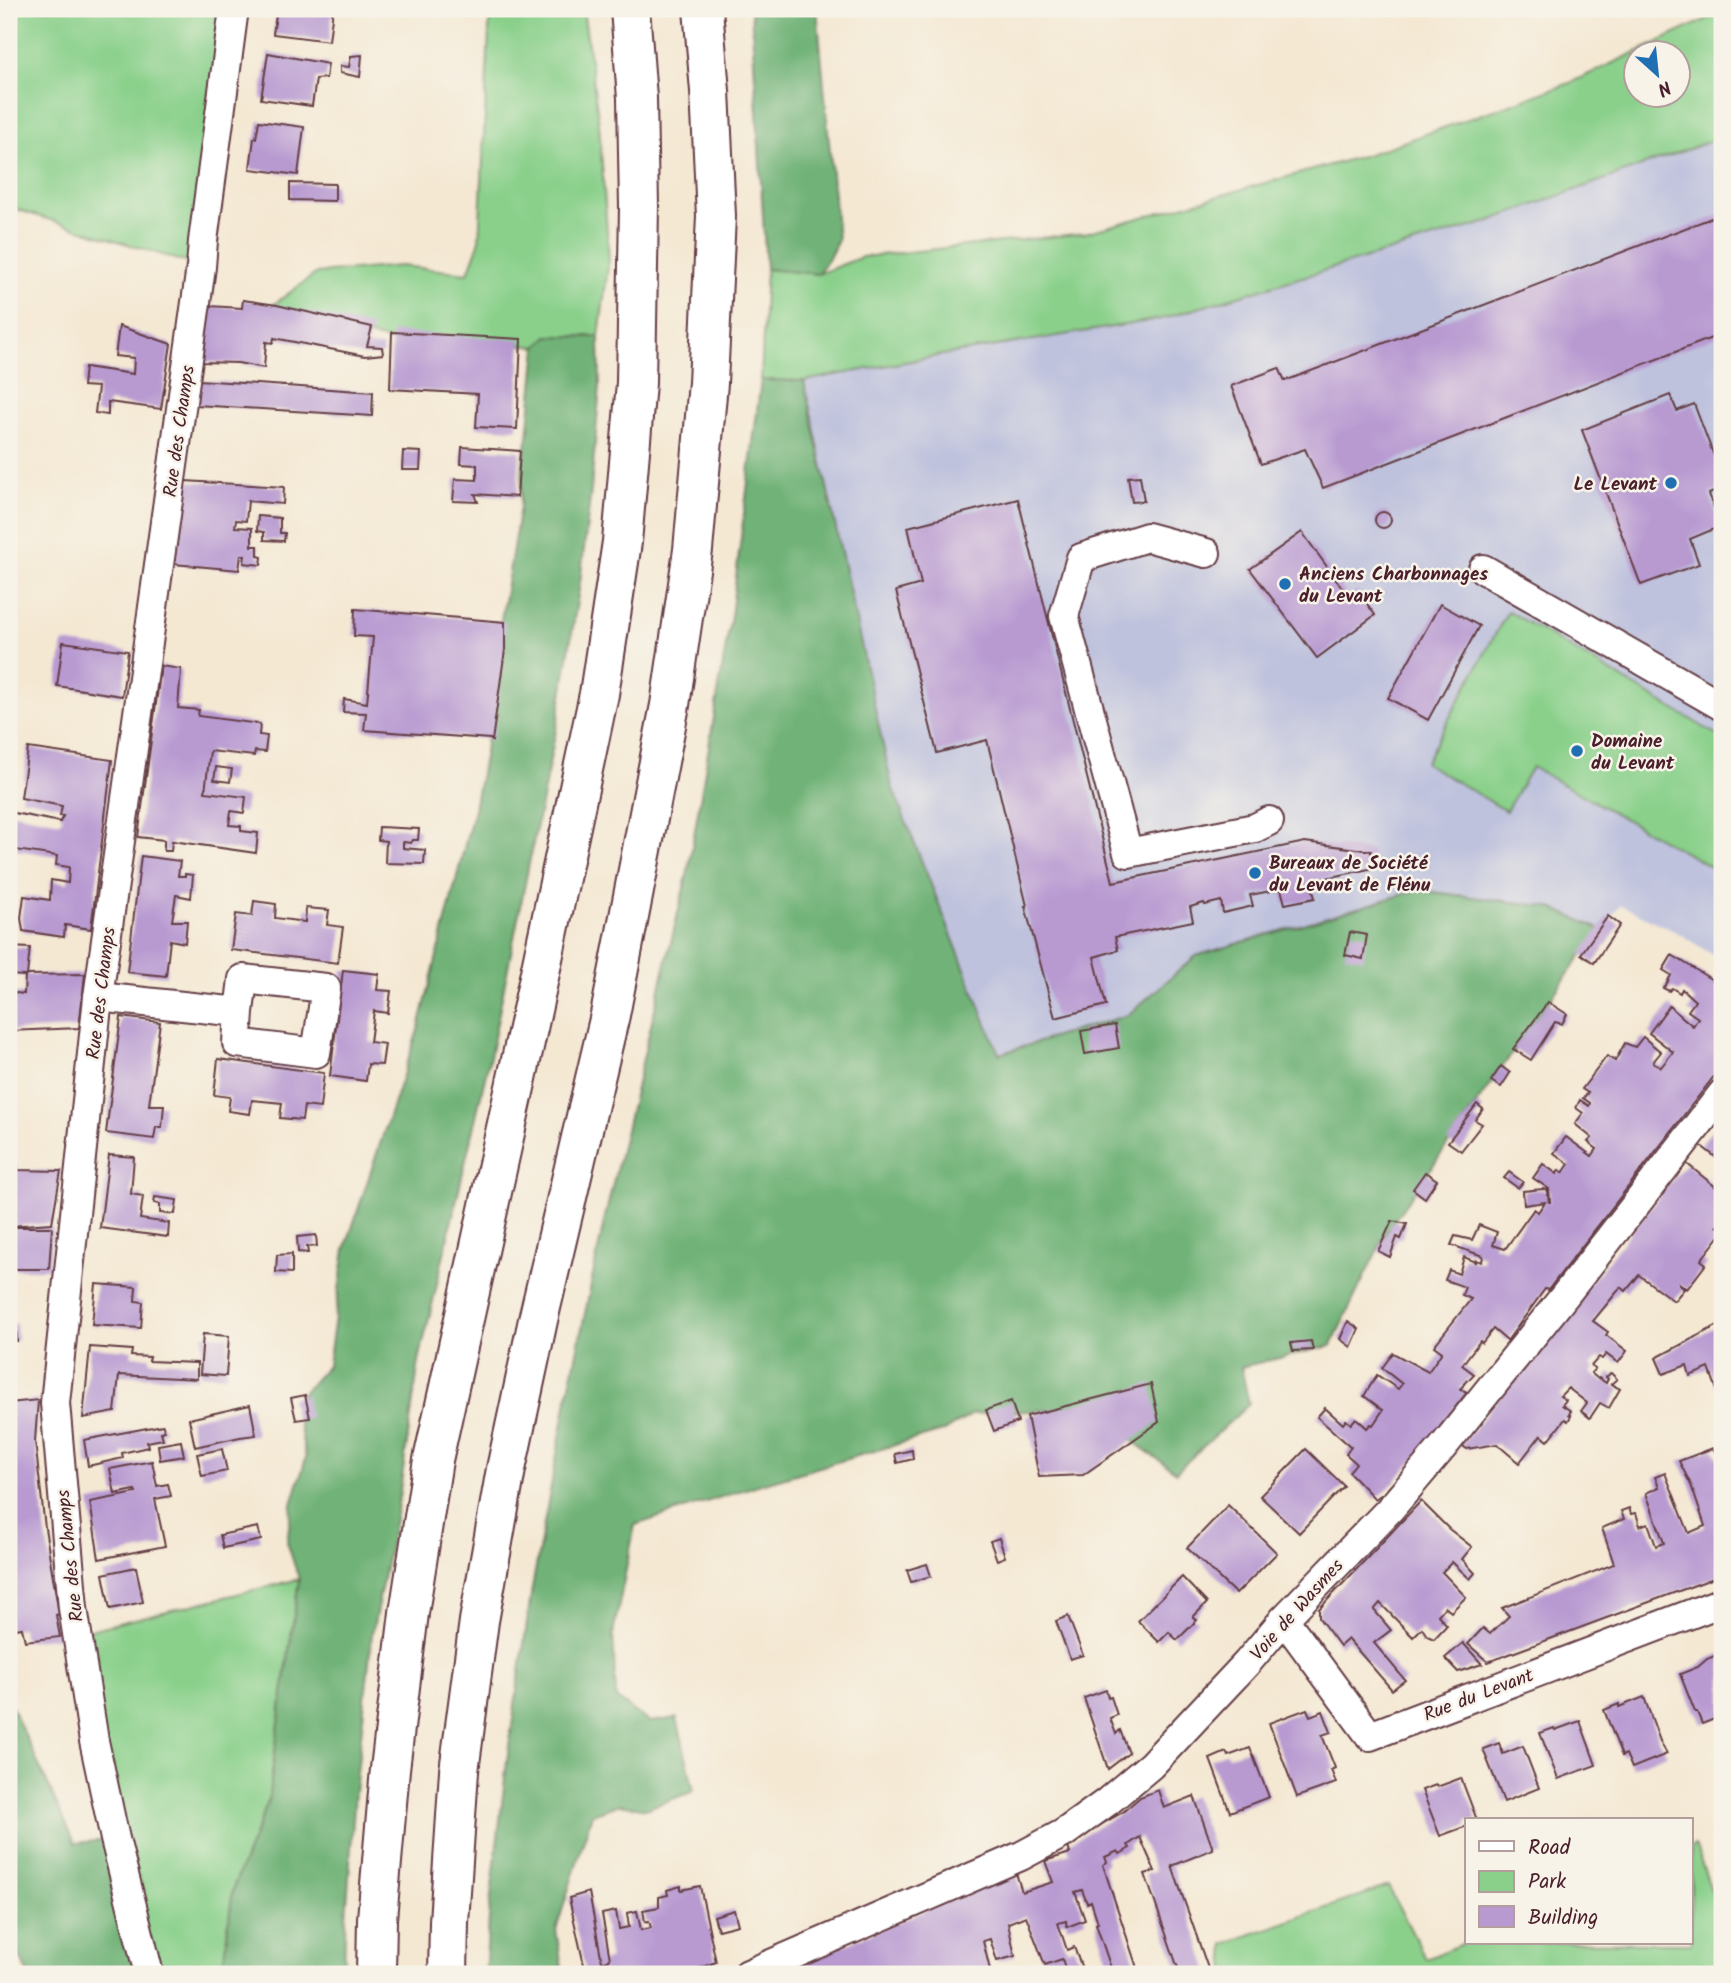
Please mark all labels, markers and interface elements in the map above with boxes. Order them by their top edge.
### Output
north arrow [1622,38,1692,108]
text: N [1652,71,1676,103]
street label: Rue des Champs [156,363,204,499]
place label: Le Levant [1574,470,1657,500]
marker: Le Levant [1663,475,1679,491]
place label: Anciens Charbonnages du Levant [1299,560,1488,612]
marker: Anciens Charbonnages du Levant [1277,576,1293,592]
place label: Domaine du Levant [1591,727,1675,779]
marker: Domaine du Levant [1569,743,1585,759]
place label: Bureaux de Société du Levant de Flénu [1269,849,1431,901]
marker: Bureaux de Société du Levant de Flénu [1247,865,1263,881]
street label: Rue des Champs [79,925,125,1061]
street label: Rue des Champs [49,1488,93,1623]
street label: Voie de Wasmes [1243,1552,1352,1668]
street label: Rue du Levant [1419,1661,1539,1731]
legend [1465,1818,1692,1944]
text: Road [1528,1832,1571,1865]
text: Park [1528,1866,1566,1899]
text: Building [1528,1902,1598,1935]

